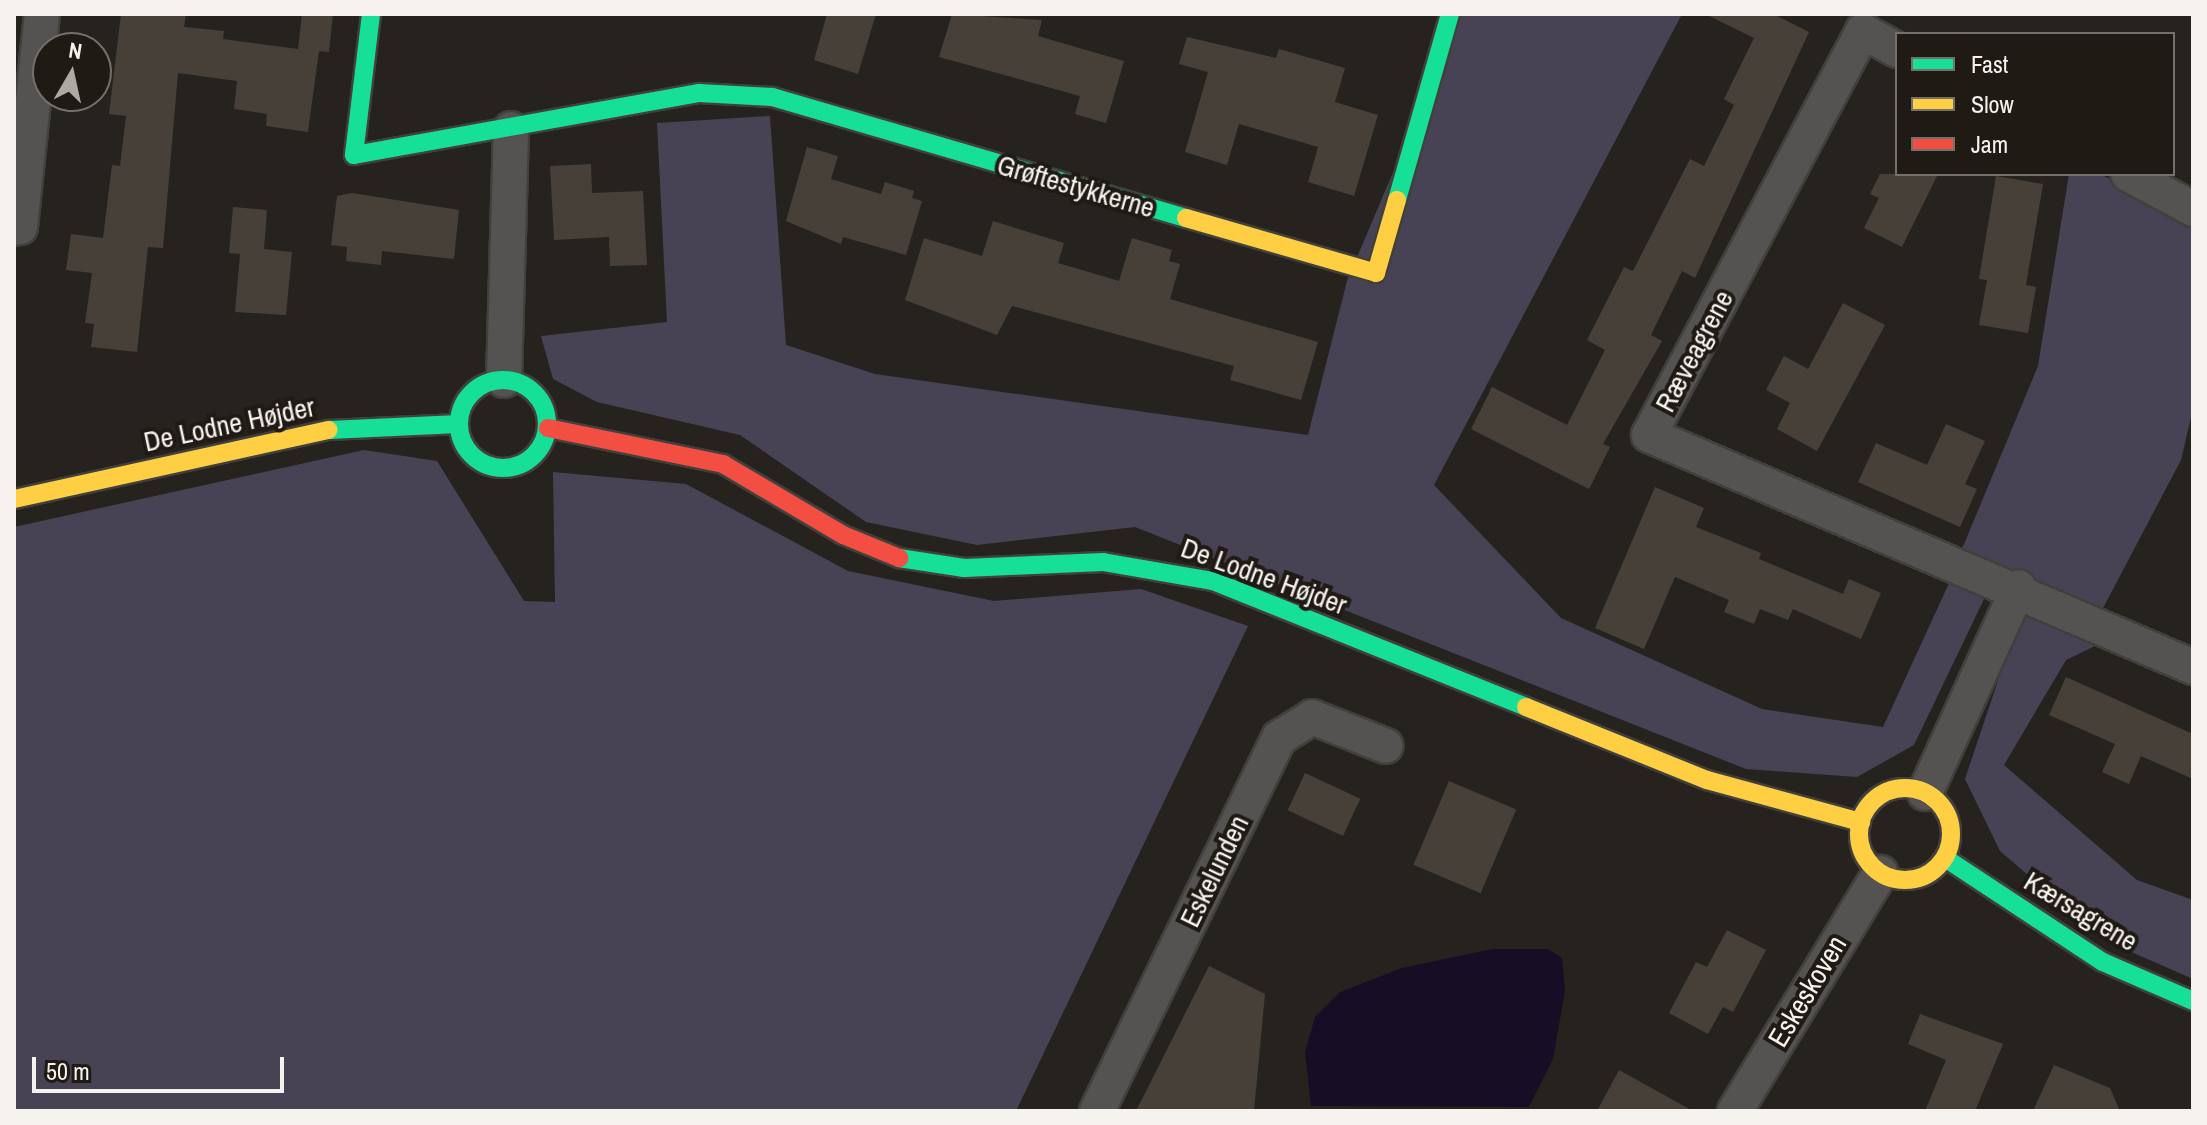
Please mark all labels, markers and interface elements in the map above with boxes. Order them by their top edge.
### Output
north arrow [32,32,112,112]
legend [1895,32,2175,176]
text: N [67,34,84,66]
text: Fast [1971,48,2008,80]
text: Slow [1971,88,2014,120]
text: Jam [1971,128,2008,160]
street label: Grøftestykkerne [993,148,1159,224]
street label: Ræveagrene [1648,285,1740,417]
street label: De Lodne Højder [141,390,317,458]
street label: De Lodne Højder [1177,531,1351,621]
street label: Eskelunden [1173,810,1255,932]
street label: Kærsagrene [2018,864,2144,958]
street label: Eskeskoven [1761,929,1853,1053]
scale bar [36,1041,288,1091]
text: 50 m [46,1055,90,1087]

